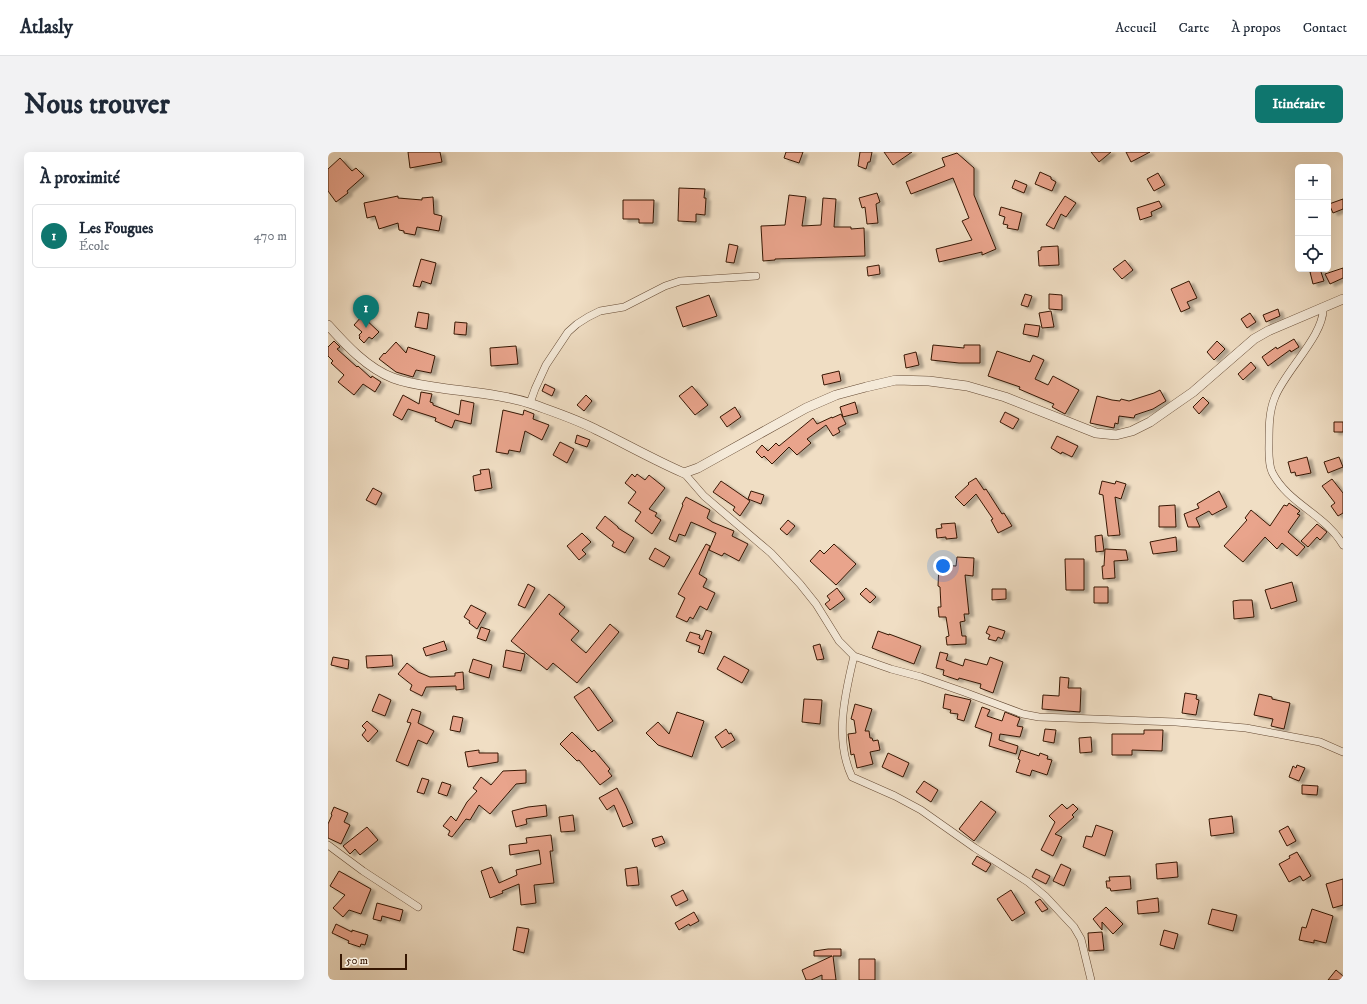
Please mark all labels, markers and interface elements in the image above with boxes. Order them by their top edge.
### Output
text: Atlasly [20,16,73,39]
text: Accueil [1115,19,1157,37]
text: Carte [1179,19,1209,37]
text: À propos [1231,19,1281,37]
text: Contact [1303,19,1347,37]
button: Itinéraire [1255,85,1343,123]
text: Nous trouver [24,87,170,122]
map controls [1295,164,1331,272]
button: + [1295,164,1331,200]
text: À proximité [40,167,120,189]
button: − [1295,200,1331,236]
text: Les Fougues [79,219,153,238]
text: 1 [52,228,56,244]
text: 470 m [254,228,287,244]
button: locate [1295,236,1331,272]
text: École [79,238,109,254]
pin: 1 [353,295,379,328]
your location [933,556,953,576]
scale bar [340,952,407,971]
text: 50 m [346,954,368,968]

